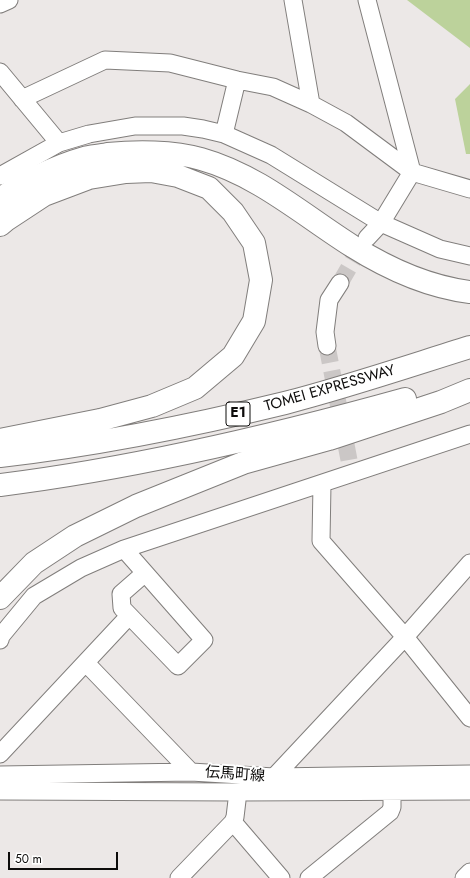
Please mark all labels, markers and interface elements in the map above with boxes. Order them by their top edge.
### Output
street label: TOMEI EXPRESSWAY [263,362,397,416]
road number: E1 [226,402,250,426]
street label: 伝馬町線 [204,764,266,786]
scale bar [10,844,120,870]
text: 50 m [15,850,42,868]

